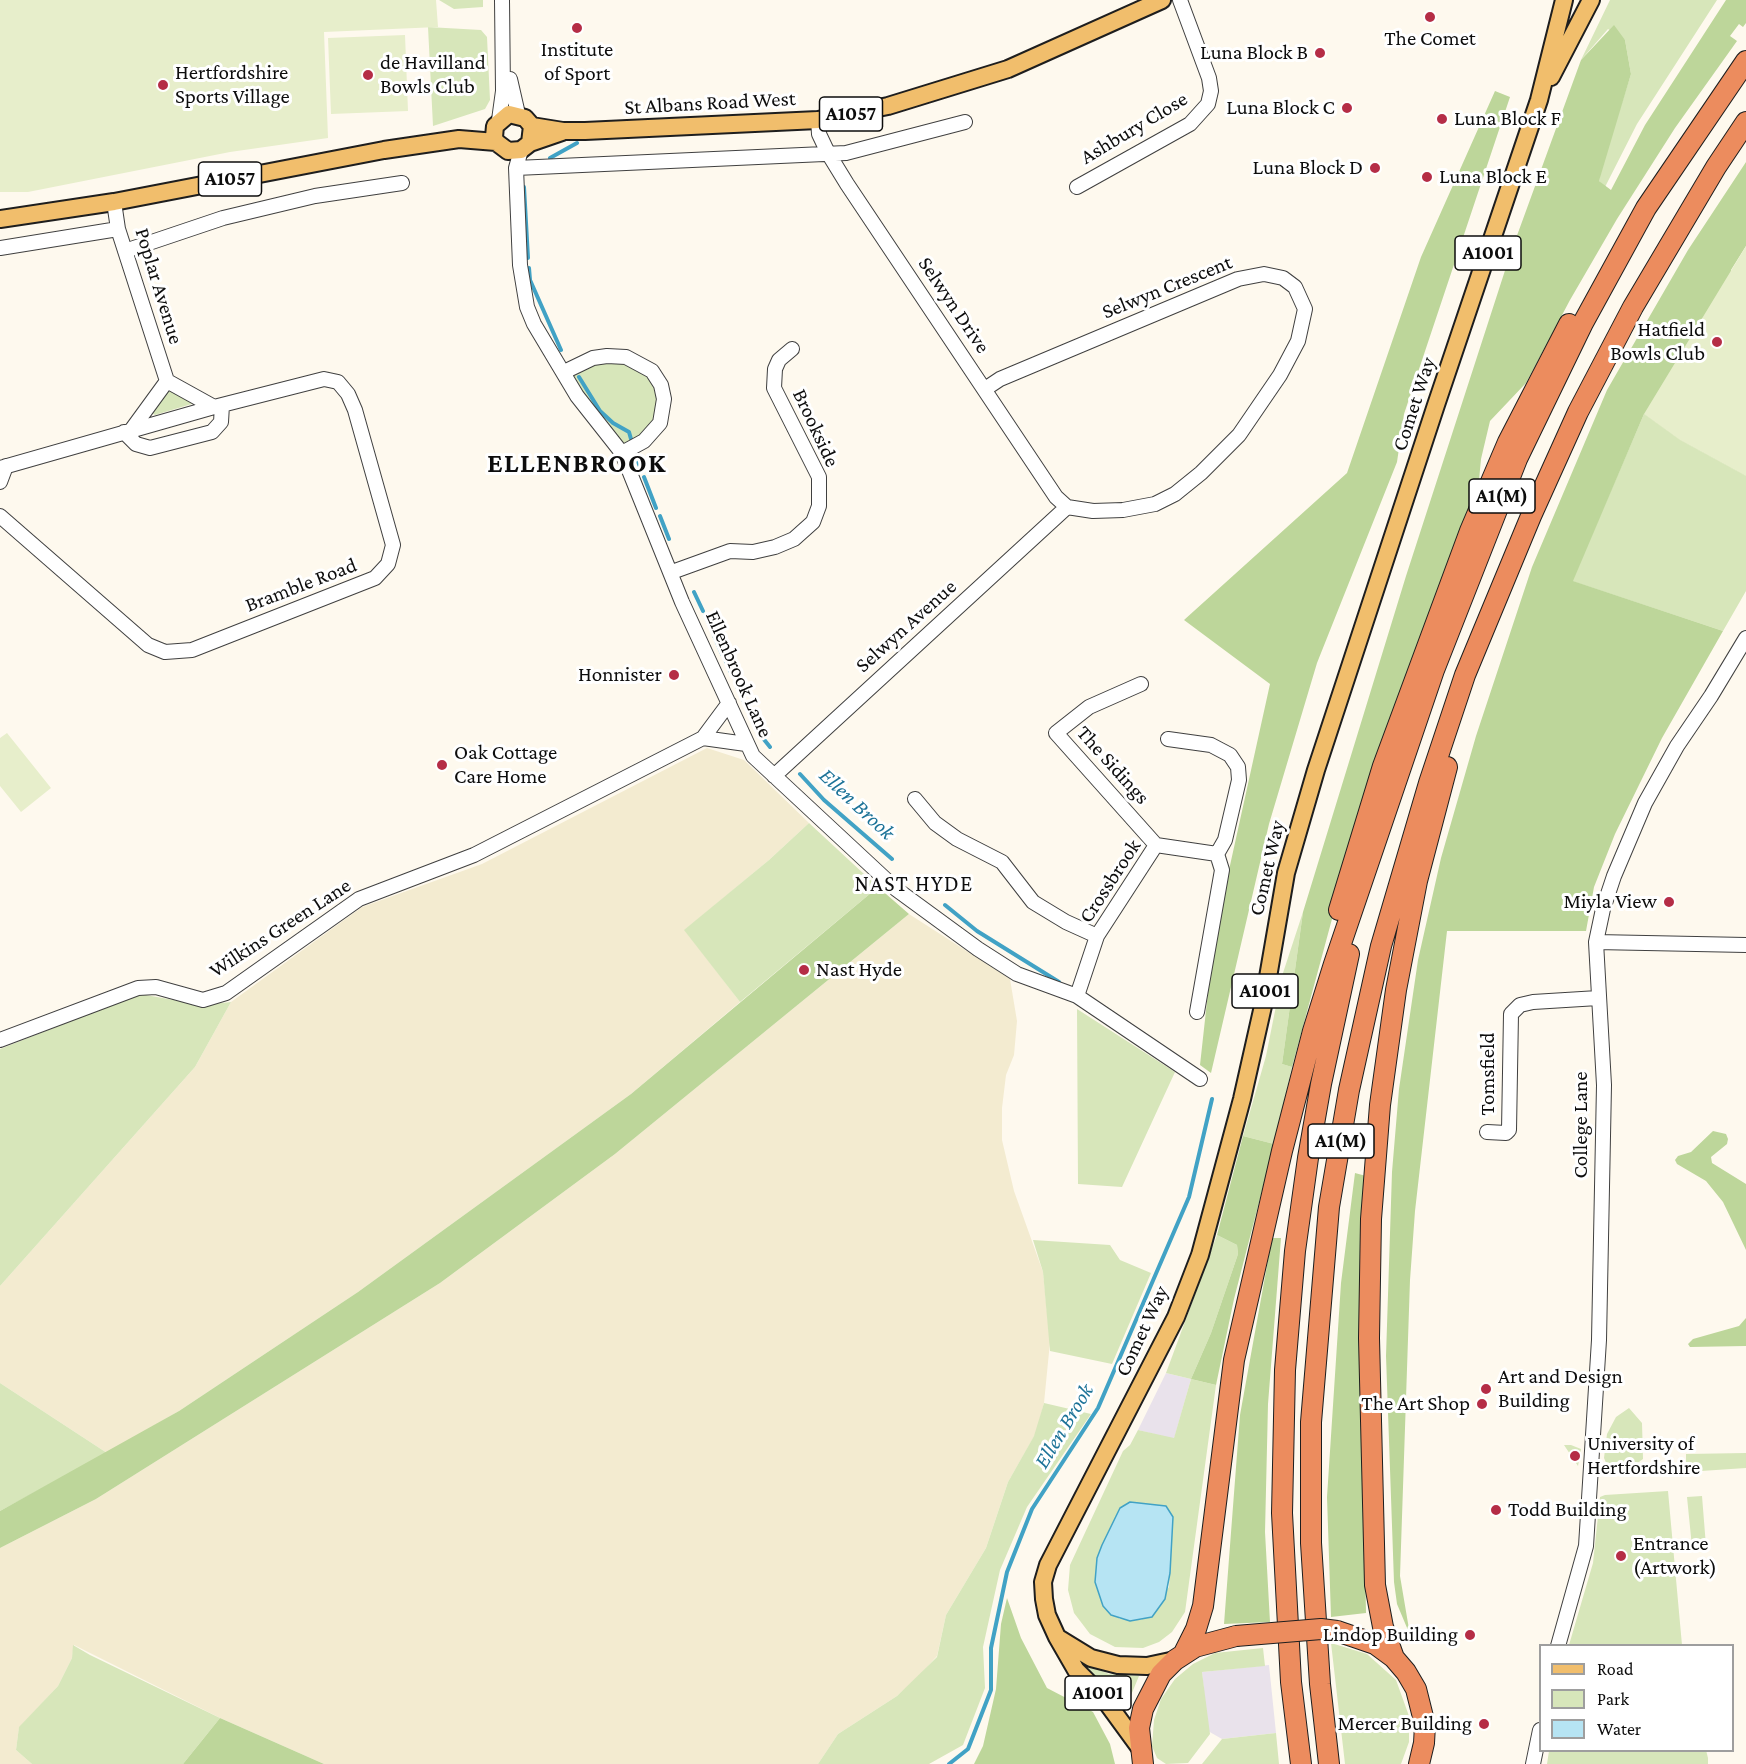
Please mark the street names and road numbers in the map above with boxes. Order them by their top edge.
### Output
street label: St Albans Road West [624,86,796,120]
street label: Ashbury Close [1076,86,1192,170]
road number: A1057 [820,97,882,131]
road number: A1057 [198,162,262,196]
street label: Poplar Avenue [129,225,189,347]
road number: A1001 [1455,236,1521,270]
street label: Selwyn Crescent [1098,249,1236,325]
street label: Selwyn Drive [913,252,995,358]
street label: Comet Way [1387,354,1441,454]
street label: Brookside [787,385,845,471]
road number: A1(M) [1469,479,1535,513]
street label: Bramble Road [242,552,360,618]
street label: Selwyn Avenue [850,574,962,678]
street label: Ellenbrook Lane [700,607,778,741]
street label: The Sidings [1071,720,1155,810]
street label: Comet Way [1244,818,1290,918]
street label: Crossbrook [1074,834,1146,928]
street label: Wilkins Green Lane [205,873,355,983]
road number: A1001 [1232,974,1298,1008]
street label: Tomsfield [1475,1032,1501,1116]
street label: College Lane [1568,1072,1594,1178]
road number: A1(M) [1308,1124,1374,1158]
street label: Comet Way [1110,1282,1174,1380]
road number: A1001 [1065,1676,1131,1710]

